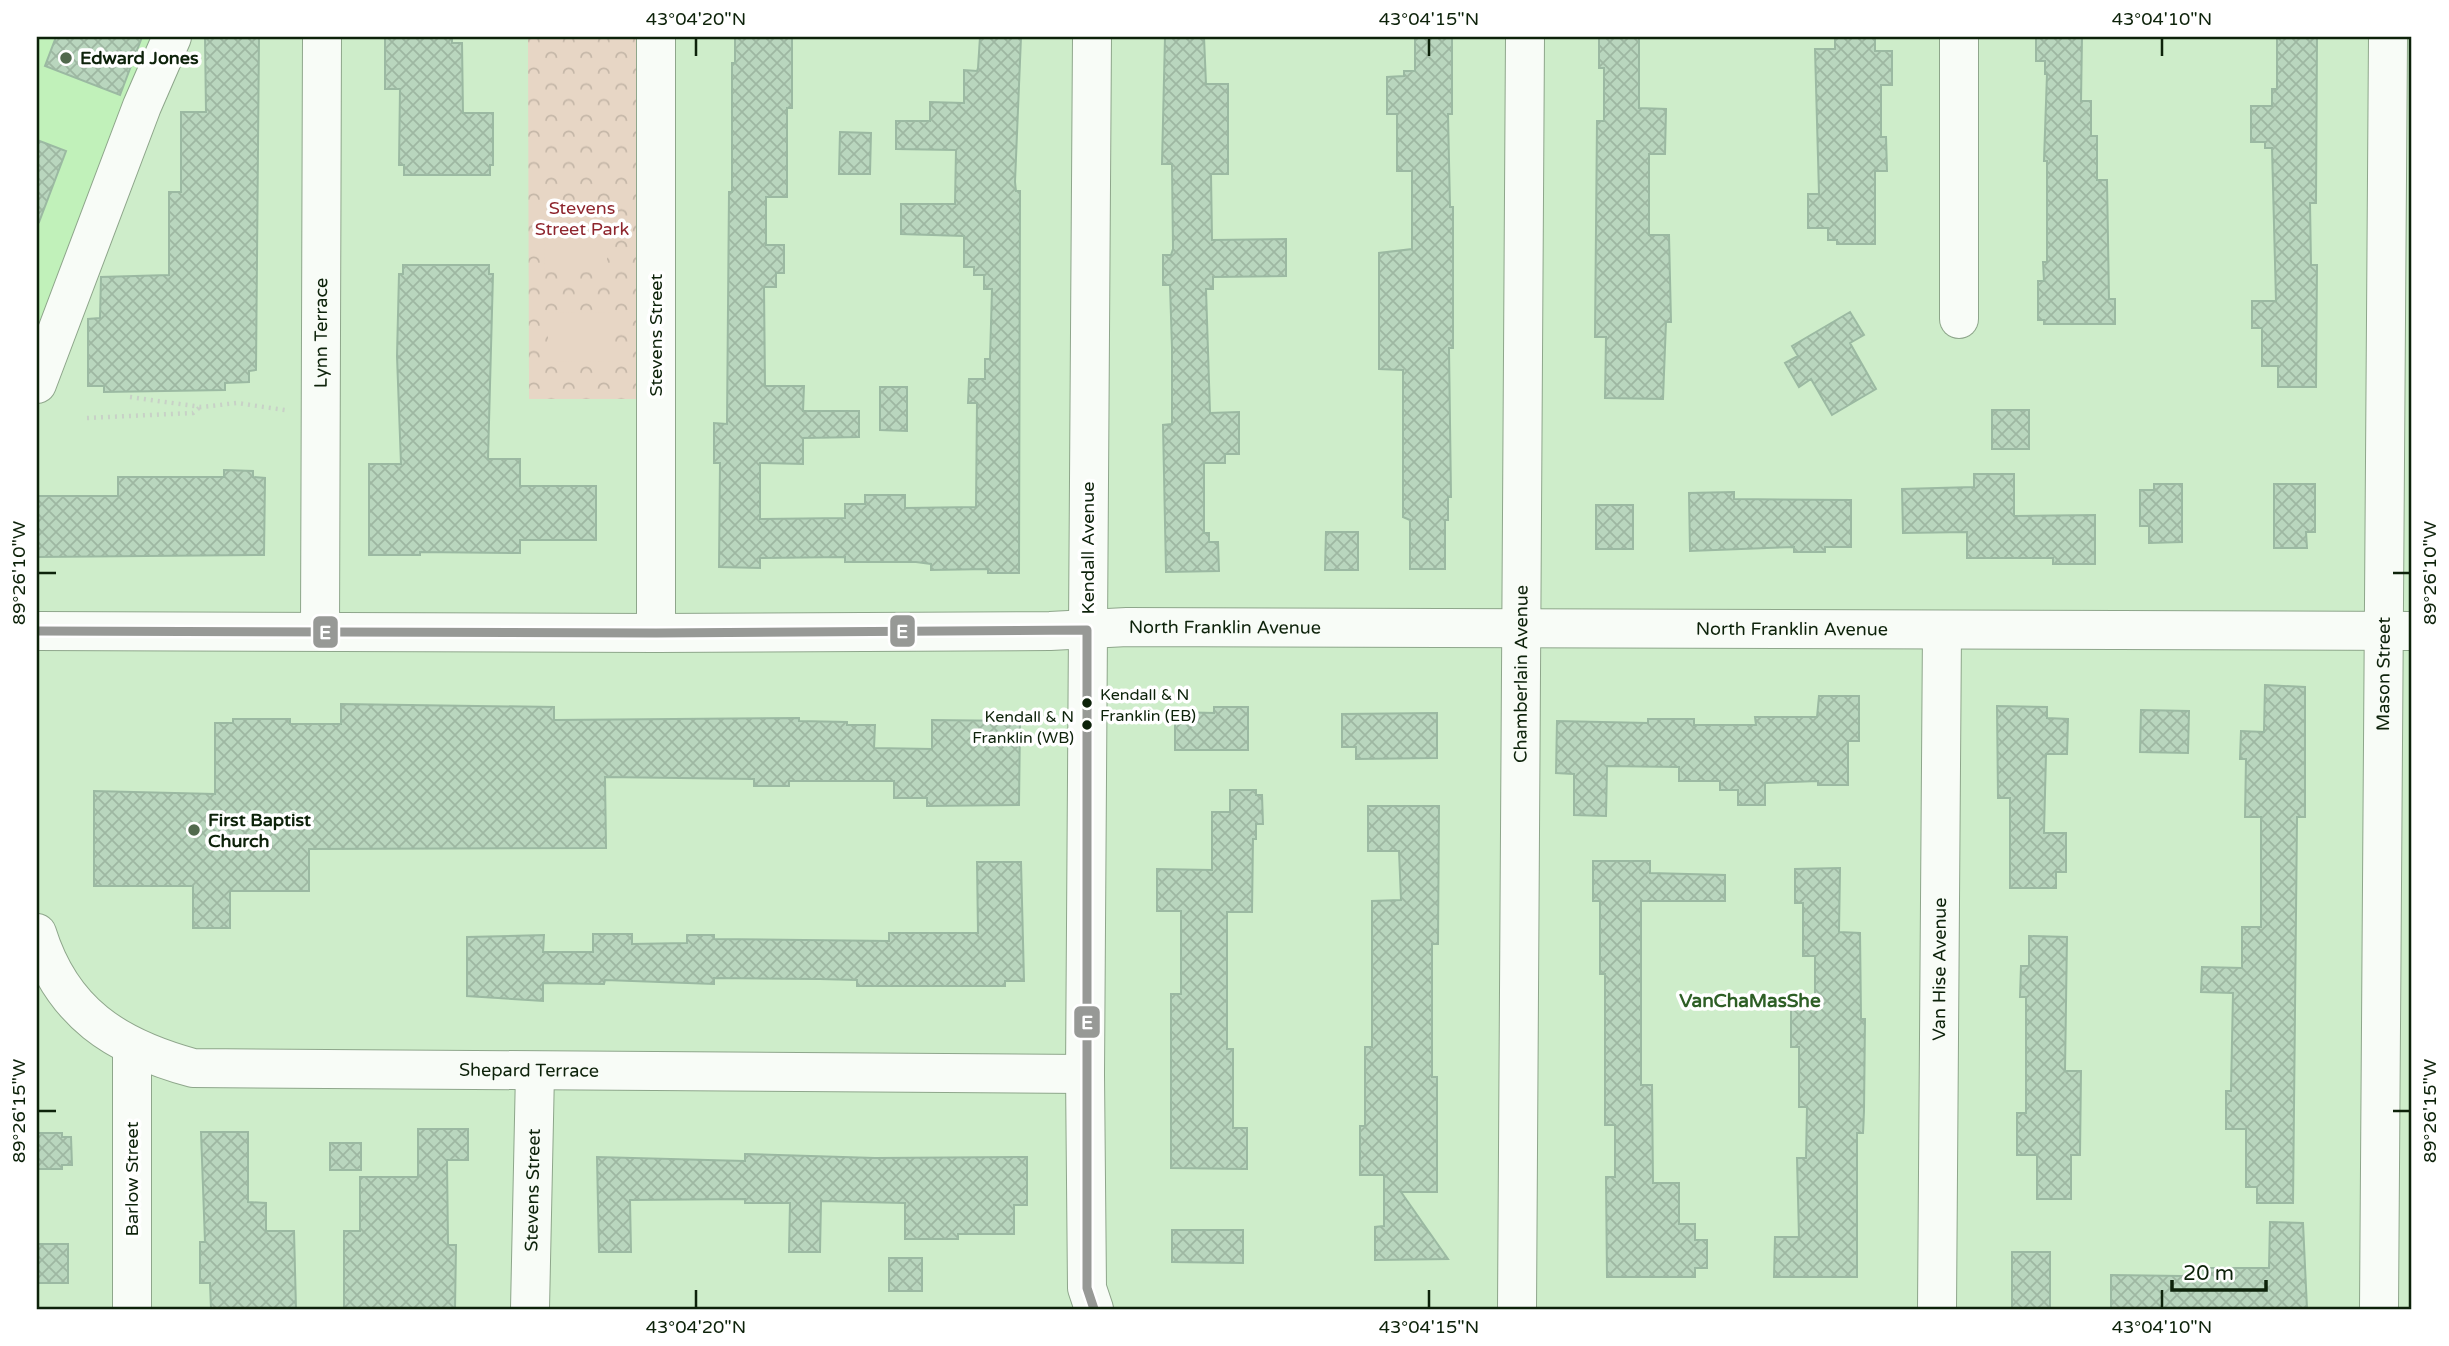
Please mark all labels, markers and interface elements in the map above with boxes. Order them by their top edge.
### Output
text: 43°04'20"N [646,8,746,30]
text: 43°04'15"N [1379,8,1479,30]
text: 43°04'10"N [2112,8,2212,30]
place label: Edward Jones [80,47,199,69]
marker: Edward Jones [58,50,74,66]
park label: Stevens Street Park [535,197,629,240]
street label: Stevens Street [645,273,667,396]
street label: Lynn Terrace [310,278,332,388]
street label: Kendall Avenue [1077,482,1099,614]
text: 89°26'10"W [8,521,30,625]
text: 89°26'10"W [2419,521,2441,625]
street label: Chamberlain Avenue [1509,585,1533,763]
line badge: E [889,614,916,648]
line badge: E [312,615,339,649]
street label: North Franklin Avenue [1129,616,1321,639]
street label: Mason Street [2372,617,2395,731]
street label: North Franklin Avenue [1696,618,1888,640]
text: E [896,621,908,643]
text: E [319,622,331,644]
place label: Kendall & N Franklin (EB) [1100,685,1196,726]
marker: Kendall & N Franklin (EB) [1080,696,1094,710]
place label: Kendall & N Franklin (WB) [972,707,1074,748]
marker: Kendall & N Franklin (WB) [1080,718,1094,732]
place label: First Baptist Church [208,809,311,852]
marker: First Baptist Church [186,822,202,838]
street label: Van Hise Avenue [1928,897,1951,1041]
district label: VanChaMasShe [1679,990,1821,1012]
line badge: E [1073,1005,1101,1039]
text: E [1081,1012,1093,1034]
text: 89°26'15"W [8,1059,30,1163]
street label: Shepard Terrace [459,1059,599,1082]
text: 89°26'15"W [2419,1059,2441,1163]
street label: Barlow Street [121,1121,143,1237]
street label: Stevens Street [520,1128,545,1252]
scale bar [2172,1248,2267,1292]
text: 20 m [2183,1261,2234,1286]
text: 43°04'20"N [646,1316,746,1338]
text: 43°04'15"N [1379,1316,1479,1338]
text: 43°04'10"N [2112,1316,2212,1338]

